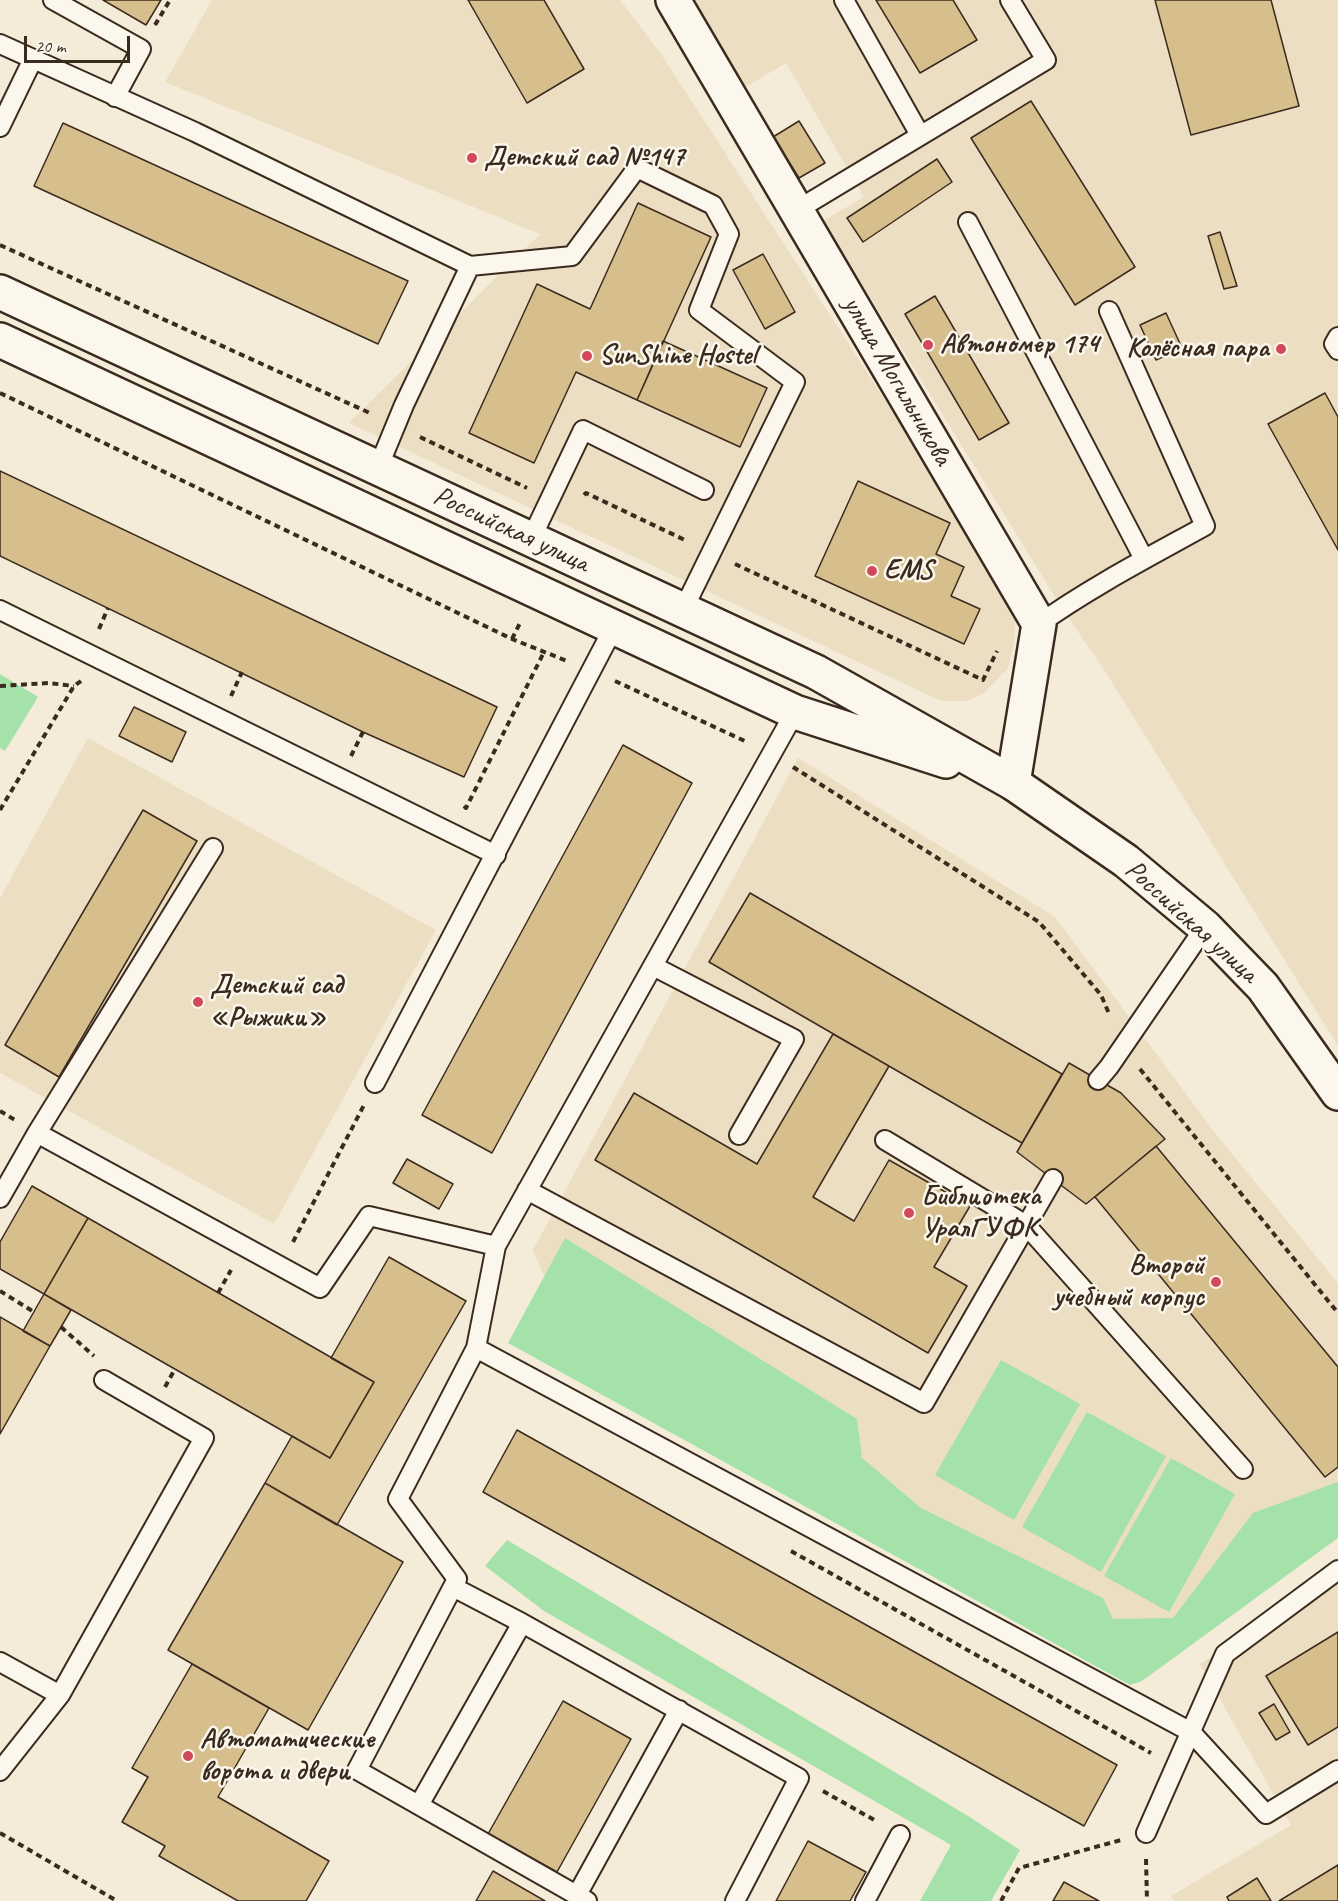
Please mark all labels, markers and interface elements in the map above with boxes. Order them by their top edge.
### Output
scale bar [27,24,134,62]
text: 20 m [35,35,66,57]
place label: Детский сад №147 [484,141,684,175]
marker: Детский сад №147 [465,151,479,165]
street label: улица Могильникова [835,290,959,472]
place label: Автономер 174 [940,328,1099,362]
place label: Колёсная пара [1126,332,1269,366]
marker: Автономер 174 [921,338,935,352]
place label: SunShine Hostel [599,339,756,373]
marker: Колёсная пара [1274,342,1288,356]
marker: SunShine Hostel [580,349,594,363]
street label: Российская улица [428,479,594,581]
place label: EMS [884,554,933,588]
marker: EMS [865,564,879,578]
street label: Российская улица [1117,853,1265,991]
place label: Детский сад «Рыжики» [210,969,343,1035]
marker: Детский сад «Рыжики» [191,995,205,1009]
place label: Библиотека УралГУФК [921,1180,1041,1246]
marker: Библиотека УралГУФК [902,1206,916,1220]
place label: Второй учебный корпус [1054,1249,1204,1315]
marker: Второй учебный корпус [1209,1275,1223,1289]
place label: Автоматические ворота и двери [200,1723,374,1789]
marker: Автоматические ворота и двери [181,1749,195,1763]

